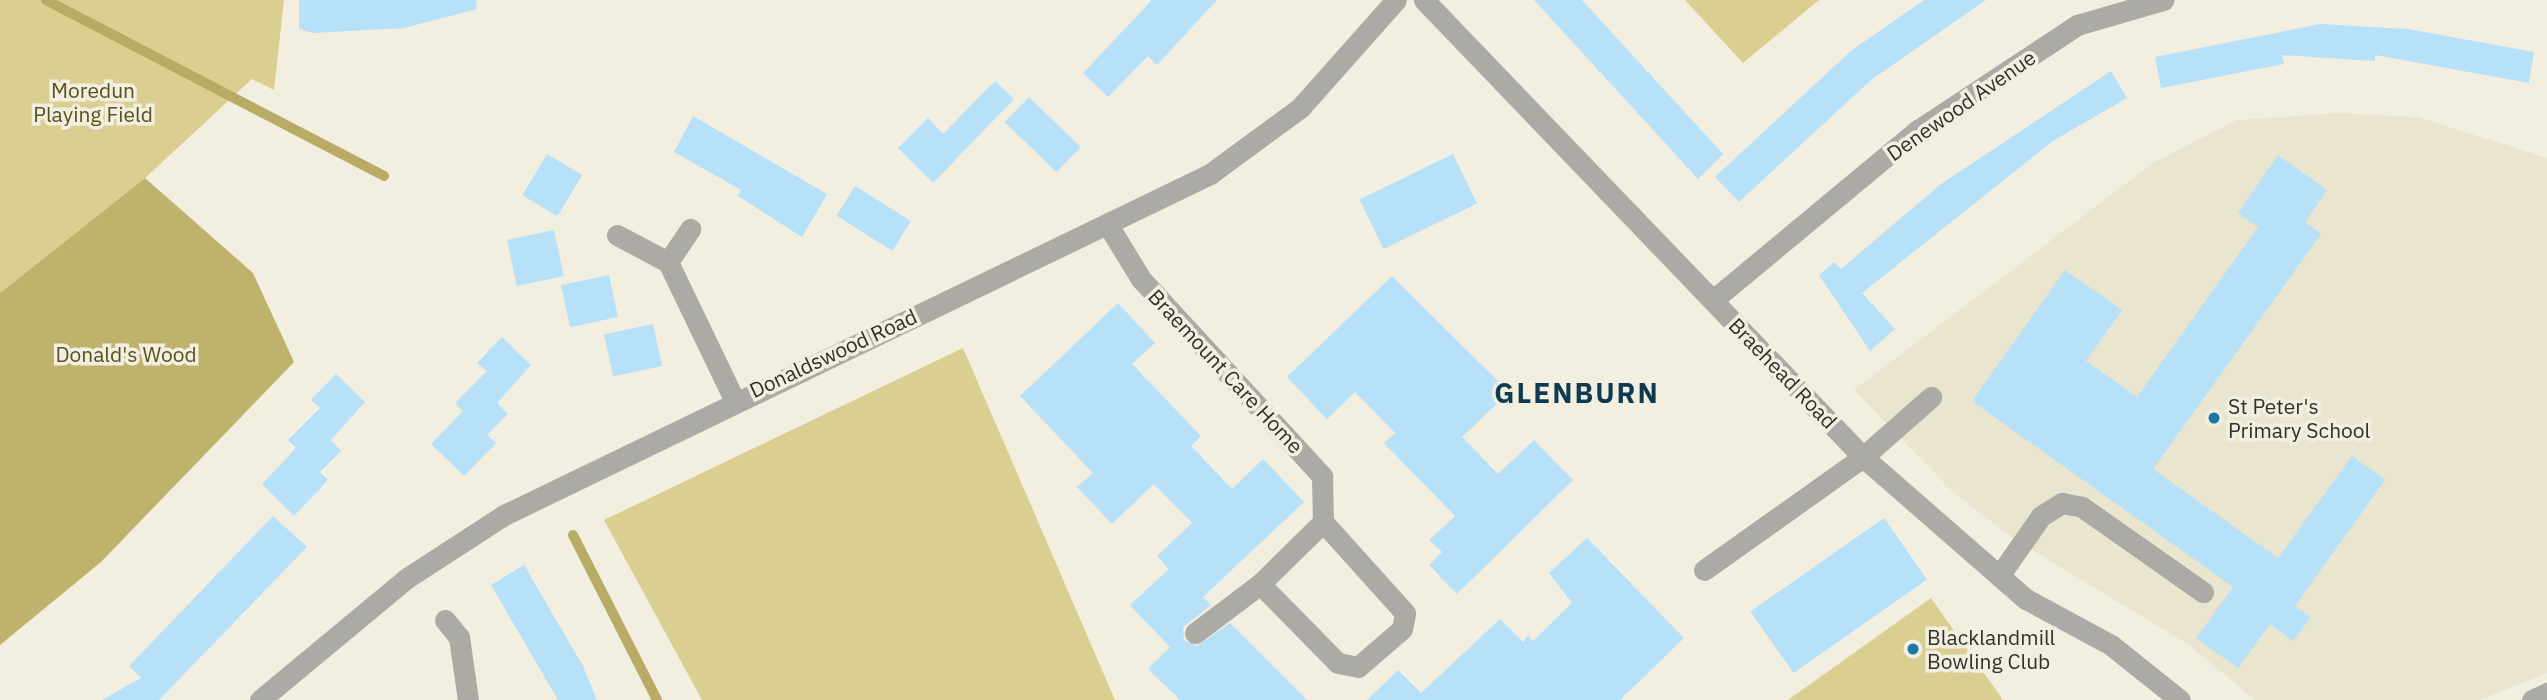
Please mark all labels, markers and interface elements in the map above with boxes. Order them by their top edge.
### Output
street label: Denewood Avenue [1882,44,2040,166]
park label: Moredun Playing Field [33,77,153,127]
street label: Braemount Care Home [1143,284,1309,458]
street label: Donaldswood Road [745,303,921,403]
street label: Braehead Road [1724,312,1842,434]
park label: Donald's Wood [55,341,197,367]
district label: GLENBURN [1495,376,1659,410]
place label: St Peter's Primary School [2228,393,2370,443]
marker: St Peter's Primary School [2206,410,2222,426]
place label: Blacklandmill Bowling Club [1927,624,2055,674]
marker: Blacklandmill Bowling Club [1905,641,1921,657]

